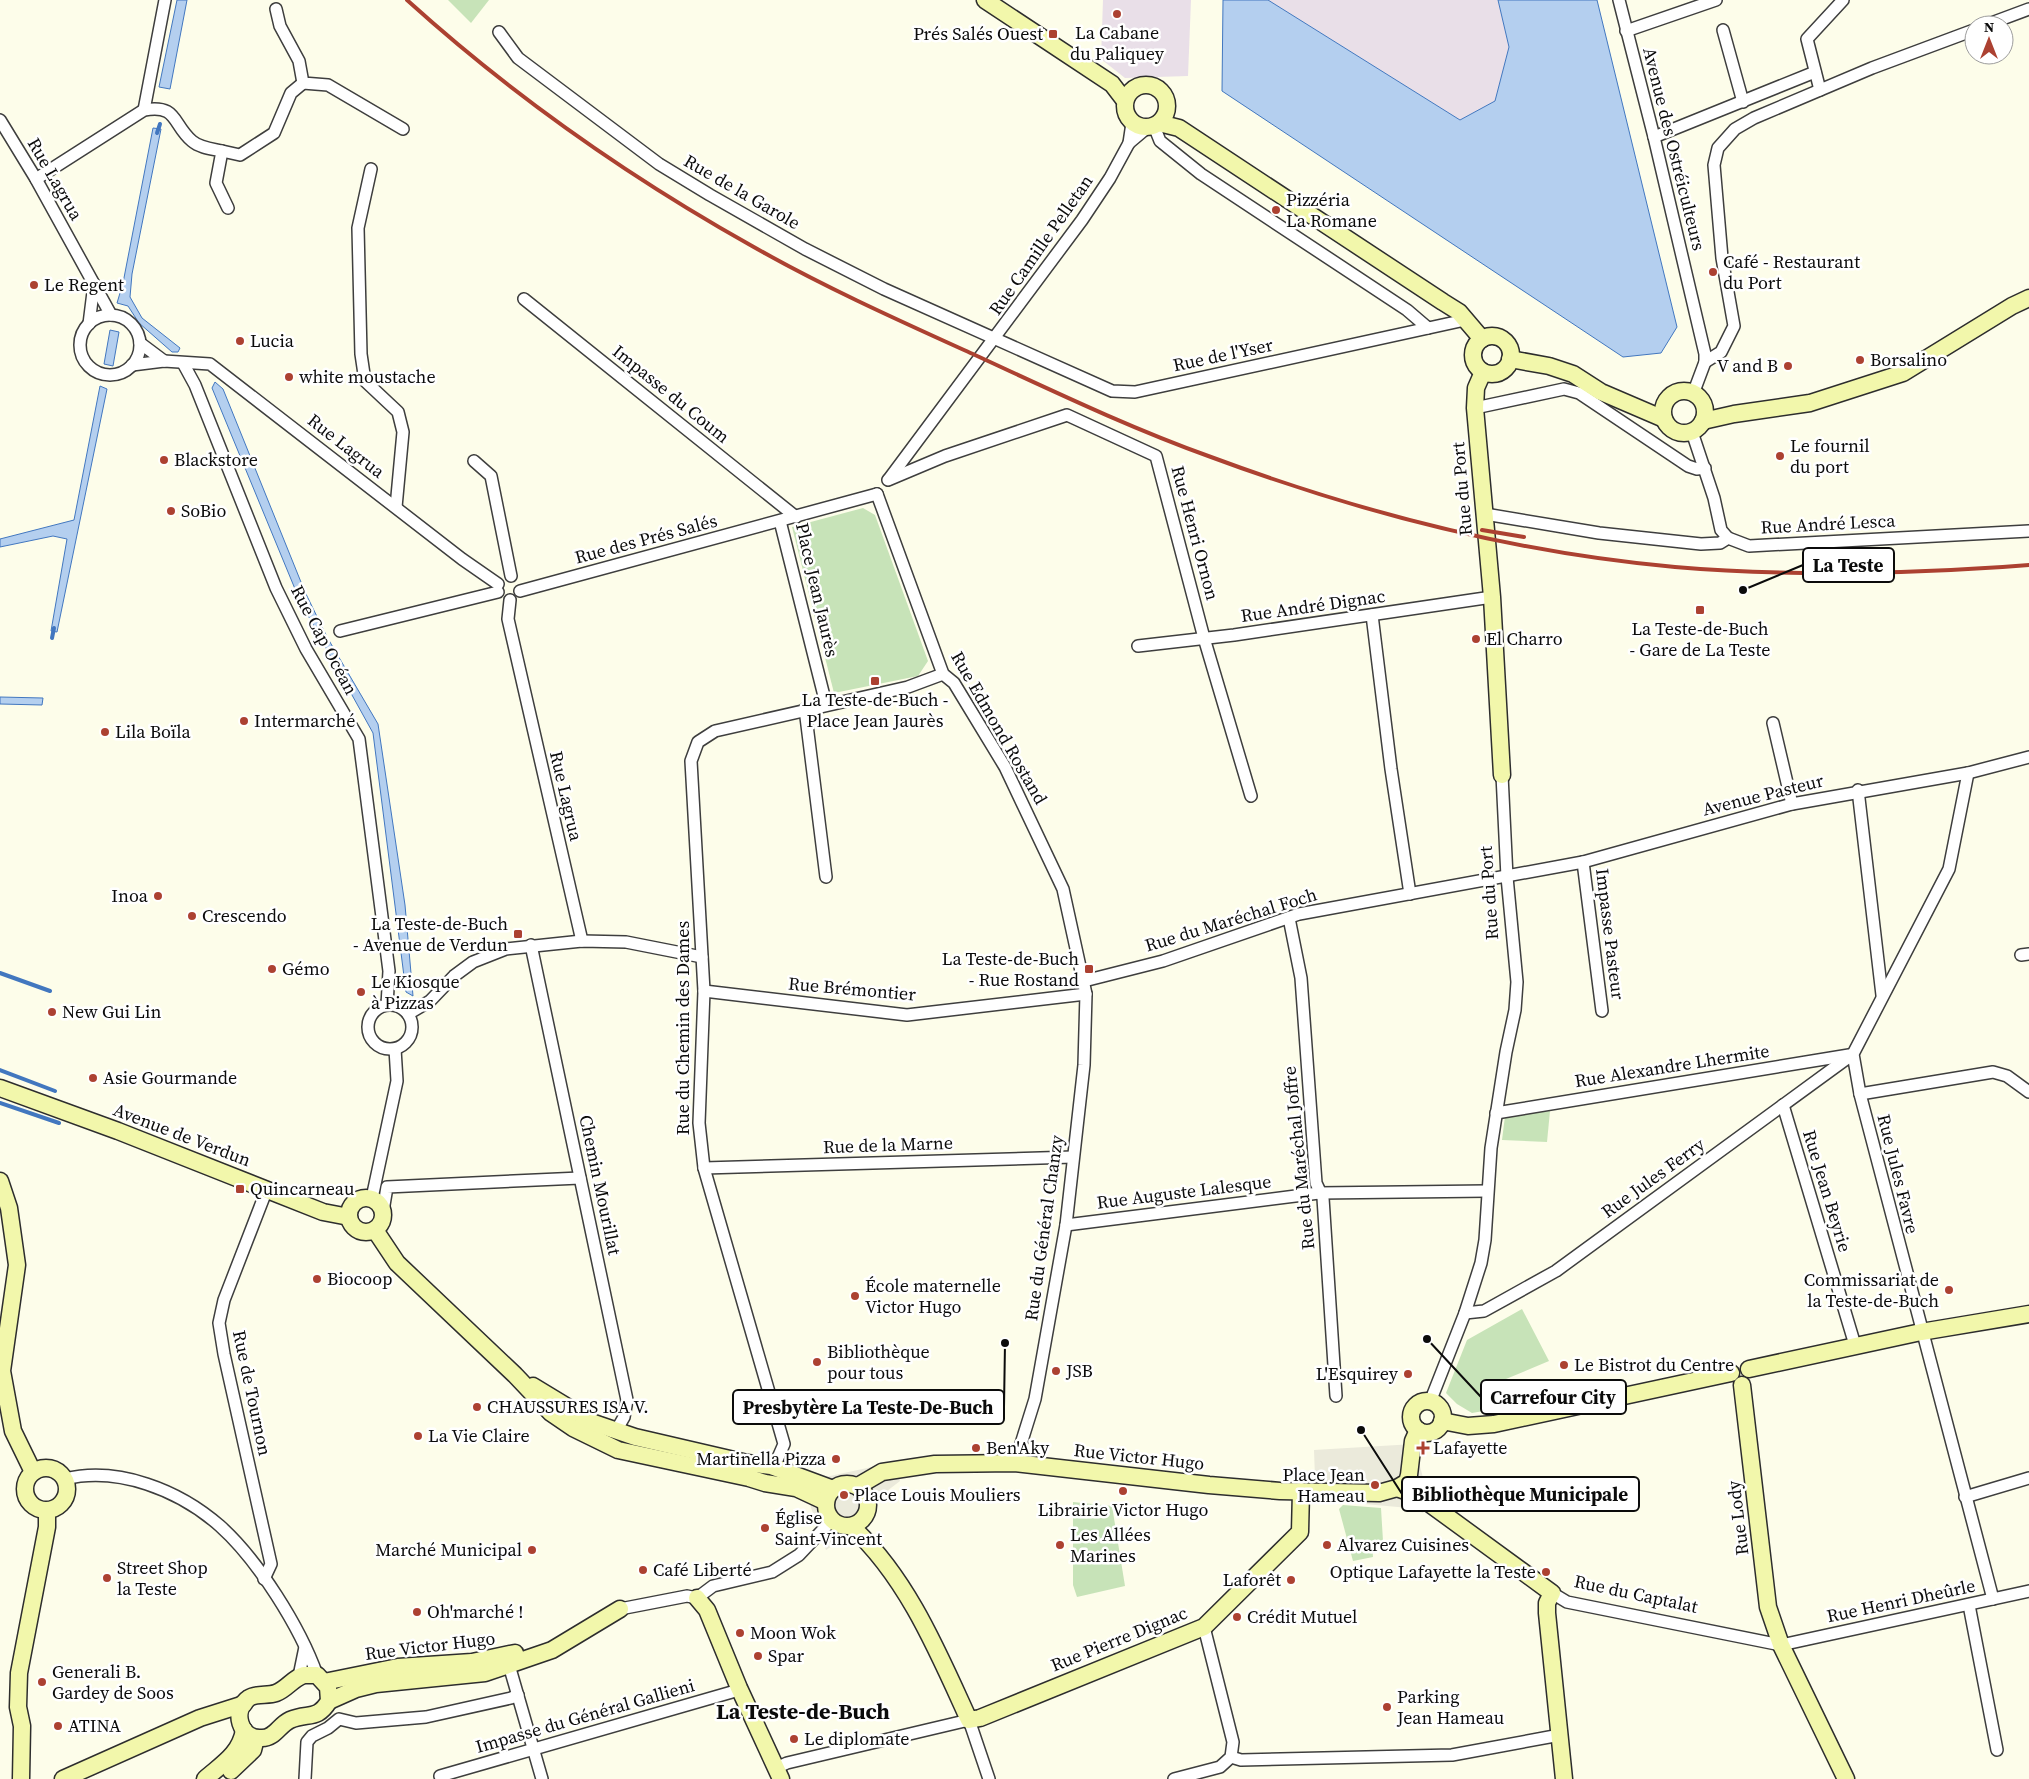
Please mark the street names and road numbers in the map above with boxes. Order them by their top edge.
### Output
street label: Avenue des Ostréiculteurs [1637,45,1712,253]
street label: Rue Lagrua [22,133,90,225]
street label: Rue de la Garole [680,148,805,235]
street label: Rue Camille Pelletan [983,169,1099,320]
street label: Rue de l'Yser [1171,332,1276,377]
street label: Impasse du Coum [608,339,735,449]
street label: Rue Lagrua [303,408,391,484]
street label: Rue du Port [1445,441,1478,537]
street label: Rue Henri Ornon [1166,463,1225,603]
street label: Rue des Prés Salés [572,507,720,570]
street label: Rue André Lesca [1760,507,1897,540]
street label: Place Jean Jaurès [790,520,845,660]
street label: Rue Cap Océan [285,581,364,699]
street label: Rue André Dignac [1239,583,1387,628]
street label: Rue Edmond Rostand [945,647,1053,809]
street label: Rue Lagrua [544,748,589,844]
street label: Avenue Pasteur [1700,767,1826,822]
street label: Rue du Port [1473,845,1504,941]
street label: Impasse Pasteur [1590,867,1631,1001]
street label: Rue du Maréchal Foch [1142,881,1320,958]
street label: Rue du Chemin des Dames [670,921,695,1135]
street label: Rue Brémontier [787,970,917,1007]
street label: Rue Alexandre Lhermite [1573,1038,1771,1093]
street label: Rue du Maréchal Joffre [1276,1065,1321,1251]
street label: Avenue de Verdun [110,1097,255,1172]
street label: Rue Jules Favre [1872,1111,1925,1236]
street label: Chemin Mourillat [573,1113,628,1257]
street label: Rue Jean Beyrie [1797,1127,1858,1255]
street label: Rue de la Marne [823,1130,953,1159]
street label: Rue Jules Ferry [1596,1131,1710,1224]
street label: Rue du Général Chanzy [1018,1133,1069,1322]
street label: Rue Auguste Lalesque [1095,1168,1273,1215]
street label: Rue de Tournon [227,1328,278,1458]
street label: Rue Victor Hugo [1073,1437,1206,1476]
street label: Rue Lody [1720,1479,1754,1557]
street label: Rue du Captalat [1572,1568,1700,1619]
street label: Rue Henri Dheûrle [1824,1573,1978,1628]
street label: Rue Pierre Dignac [1047,1600,1191,1677]
street label: Rue Victor Hugo [363,1625,497,1666]
street label: Impasse du Général Gallieni [472,1672,697,1759]

